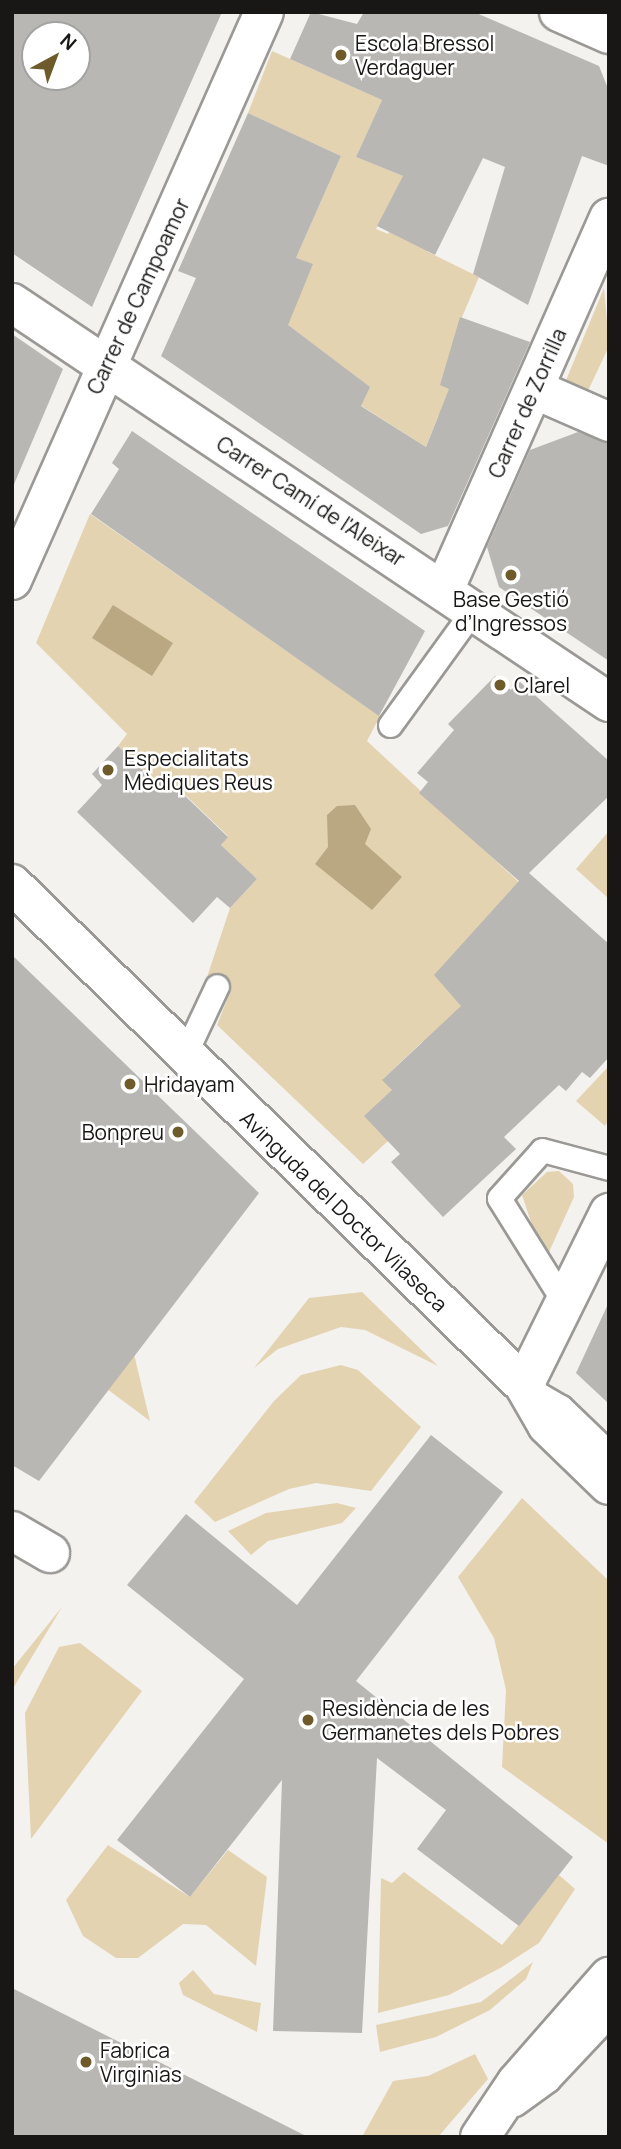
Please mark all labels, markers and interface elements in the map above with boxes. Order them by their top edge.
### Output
north arrow [21,21,91,91]
text: N [55,27,82,56]
place label: Escola Bressol Verdaguer [355,30,494,80]
marker: Escola Bressol Verdaguer [333,47,349,63]
street label: Carrer de Campoamor [82,194,194,398]
street label: Carrer de Zorrilla [483,324,571,482]
street label: Carrer Camí de l'Aleixar [212,431,410,571]
marker: Base Gestió d’Ingressos [503,567,519,583]
place label: Base Gestió d’Ingressos [453,586,569,636]
place label: Clarel [514,672,570,698]
marker: Clarel [492,677,508,693]
place label: Especialitats Mèdiques Reus [124,745,273,795]
marker: Especialitats Mèdiques Reus [98,760,118,780]
place label: Hridayam [144,1071,234,1097]
marker: Hridayam [122,1076,138,1092]
street label: Avinguda del Doctor Vilaseca [235,1105,453,1317]
place label: Bonpreu [82,1119,164,1145]
marker: Bonpreu [170,1124,186,1140]
place label: Residència de les Germanetes dels Pobres [322,1695,559,1745]
marker: Residència de les Germanetes dels Pobres [300,1712,316,1728]
place label: Fabrica Virginias [100,2037,182,2087]
marker: Fabrica Virginias [78,2054,94,2070]

